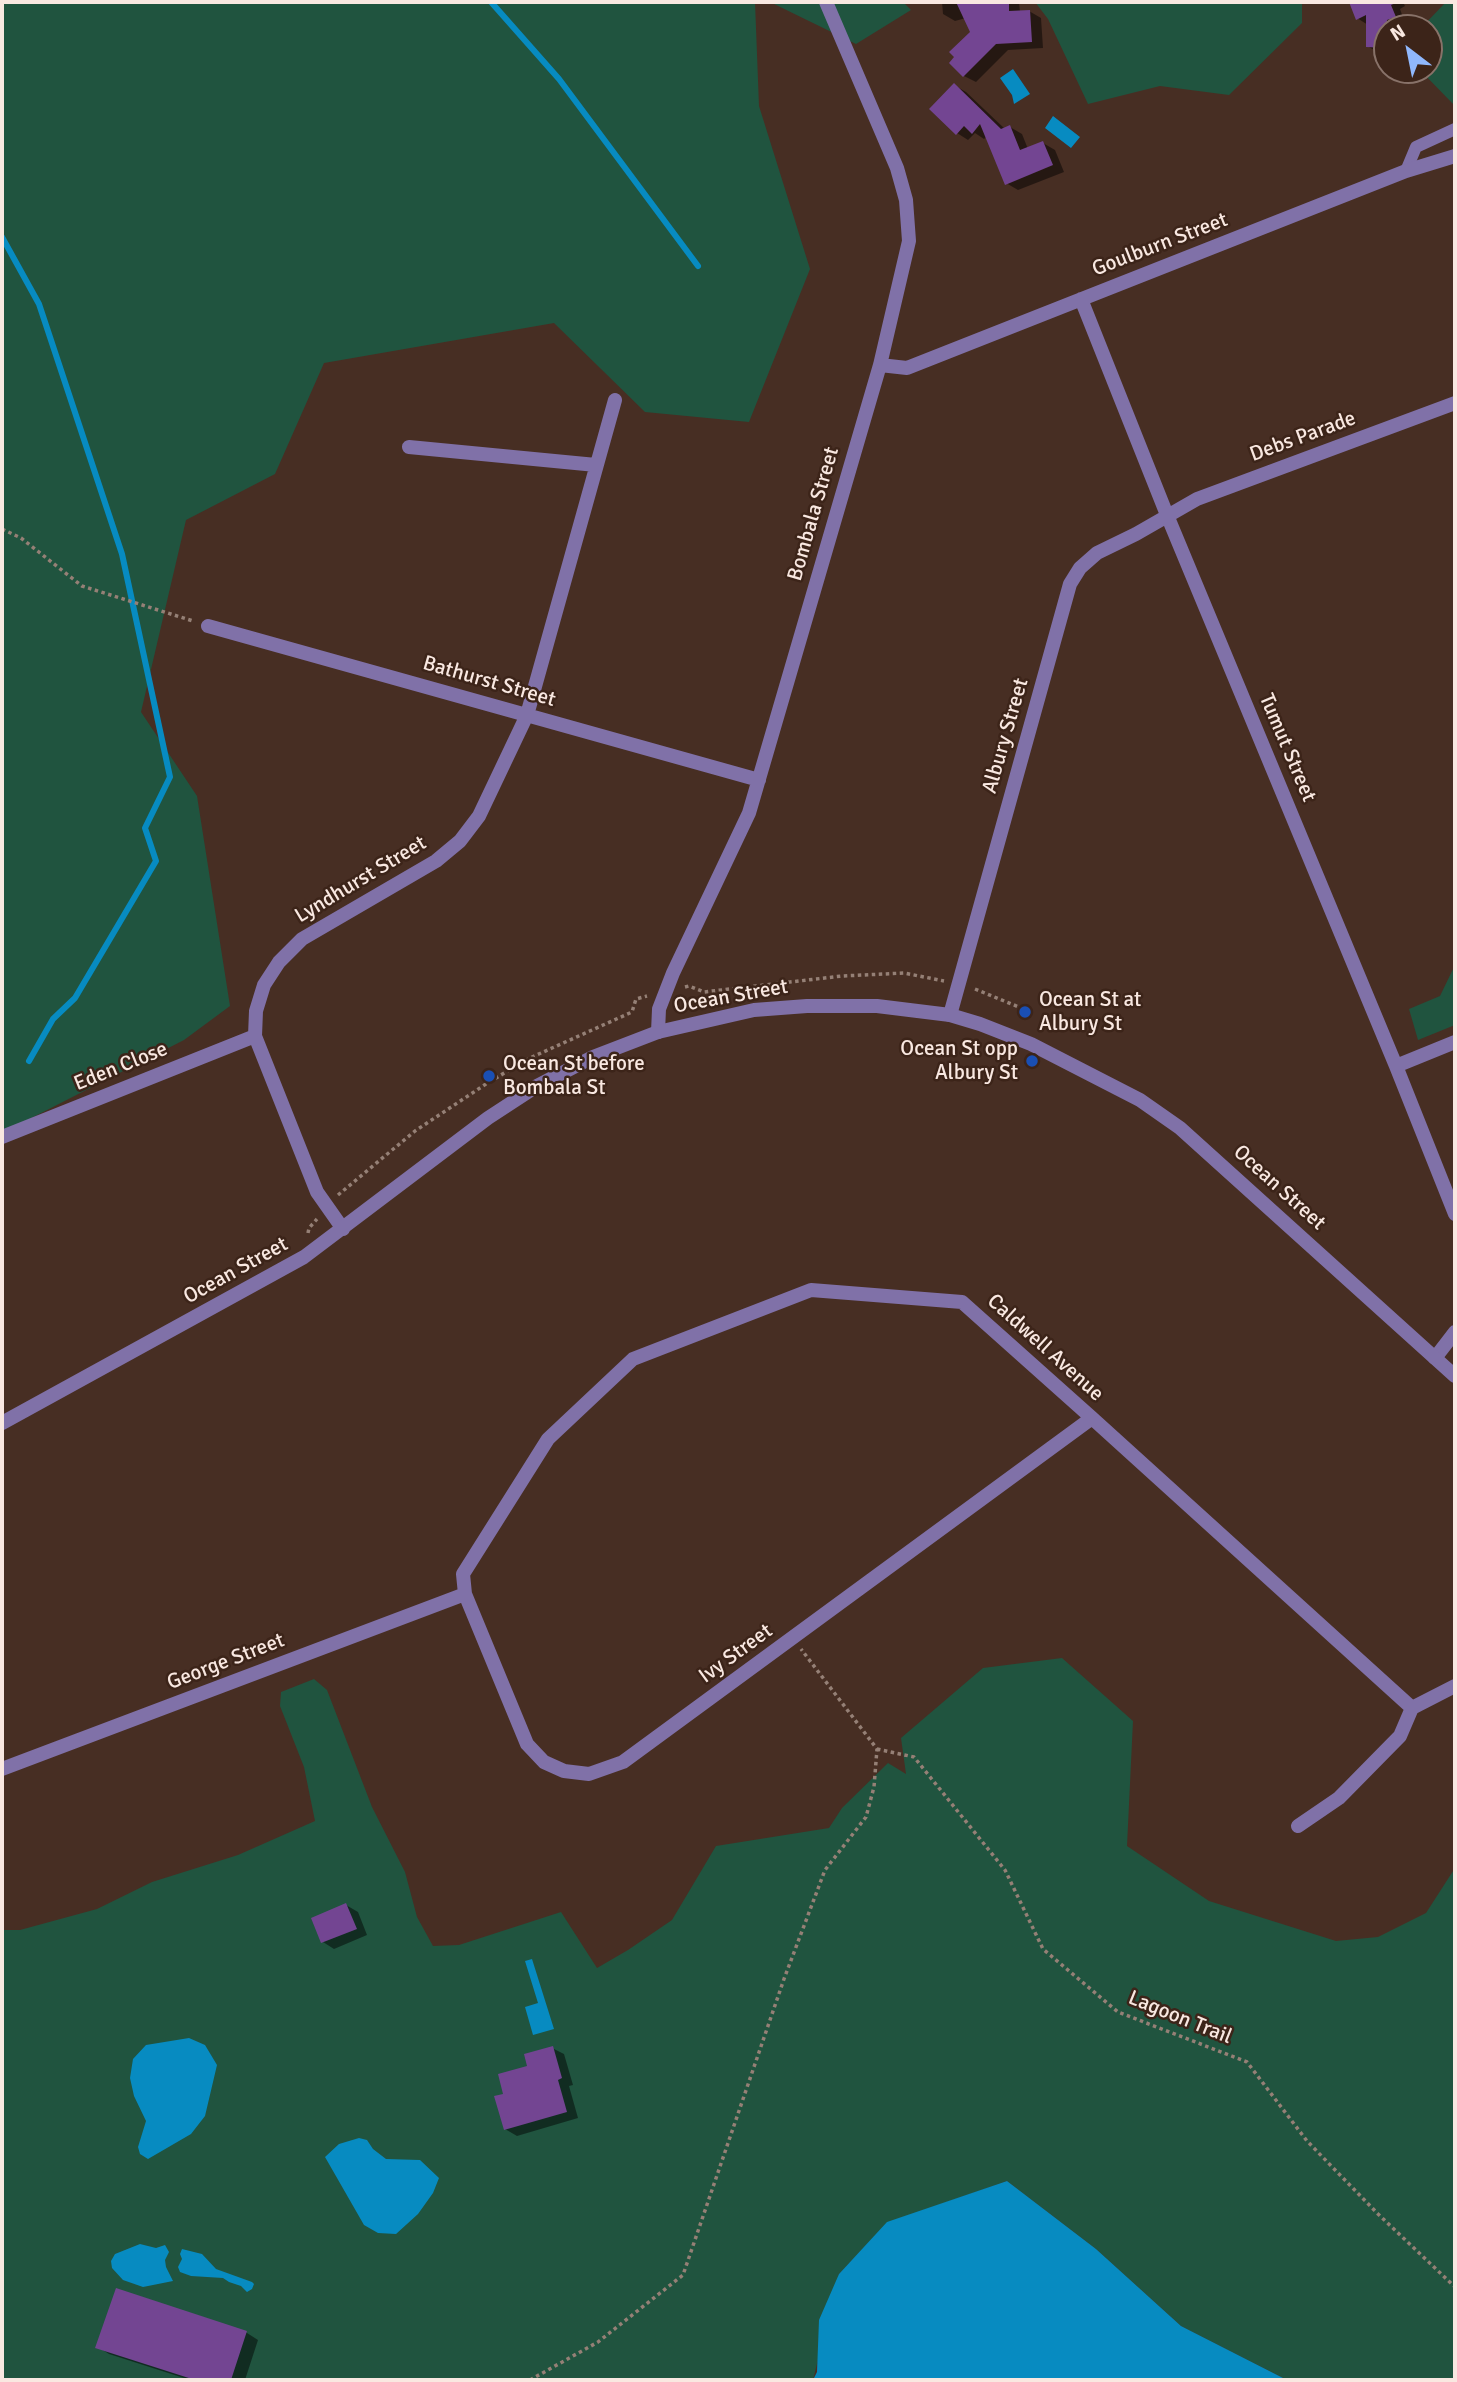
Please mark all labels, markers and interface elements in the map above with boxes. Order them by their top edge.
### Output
north arrow [1373,14,1443,84]
text: N [1386,19,1410,47]
street label: Goulburn Street [1089,208,1231,282]
street label: Debs Parade [1247,406,1359,468]
street label: Bombala Street [783,444,845,584]
street label: Bathurst Street [420,651,558,713]
street label: Albury Street [978,675,1034,797]
street label: Tumut Street [1253,690,1321,806]
street label: Lyndhurst Street [291,831,431,929]
street label: Ocean Street [672,975,790,1019]
place label: Ocean St at Albury St [1039,987,1141,1037]
marker: Ocean St at Albury St [1017,1004,1033,1020]
place label: Ocean St opp Albury St [900,1036,1018,1086]
street label: Eden Close [71,1037,171,1097]
place label: Ocean St before Bombala St [503,1051,645,1101]
marker: Ocean St opp Albury St [1024,1053,1040,1069]
marker: Ocean St before Bombala St [481,1068,497,1084]
street label: Ocean Street [1228,1140,1330,1236]
street label: Ocean Street [179,1232,293,1310]
street label: Caldwell Avenue [982,1289,1108,1407]
street label: Ivy Street [694,1619,778,1689]
street label: George Street [164,1628,288,1696]
street label: Lagoon Trail [1124,1986,1236,2050]

